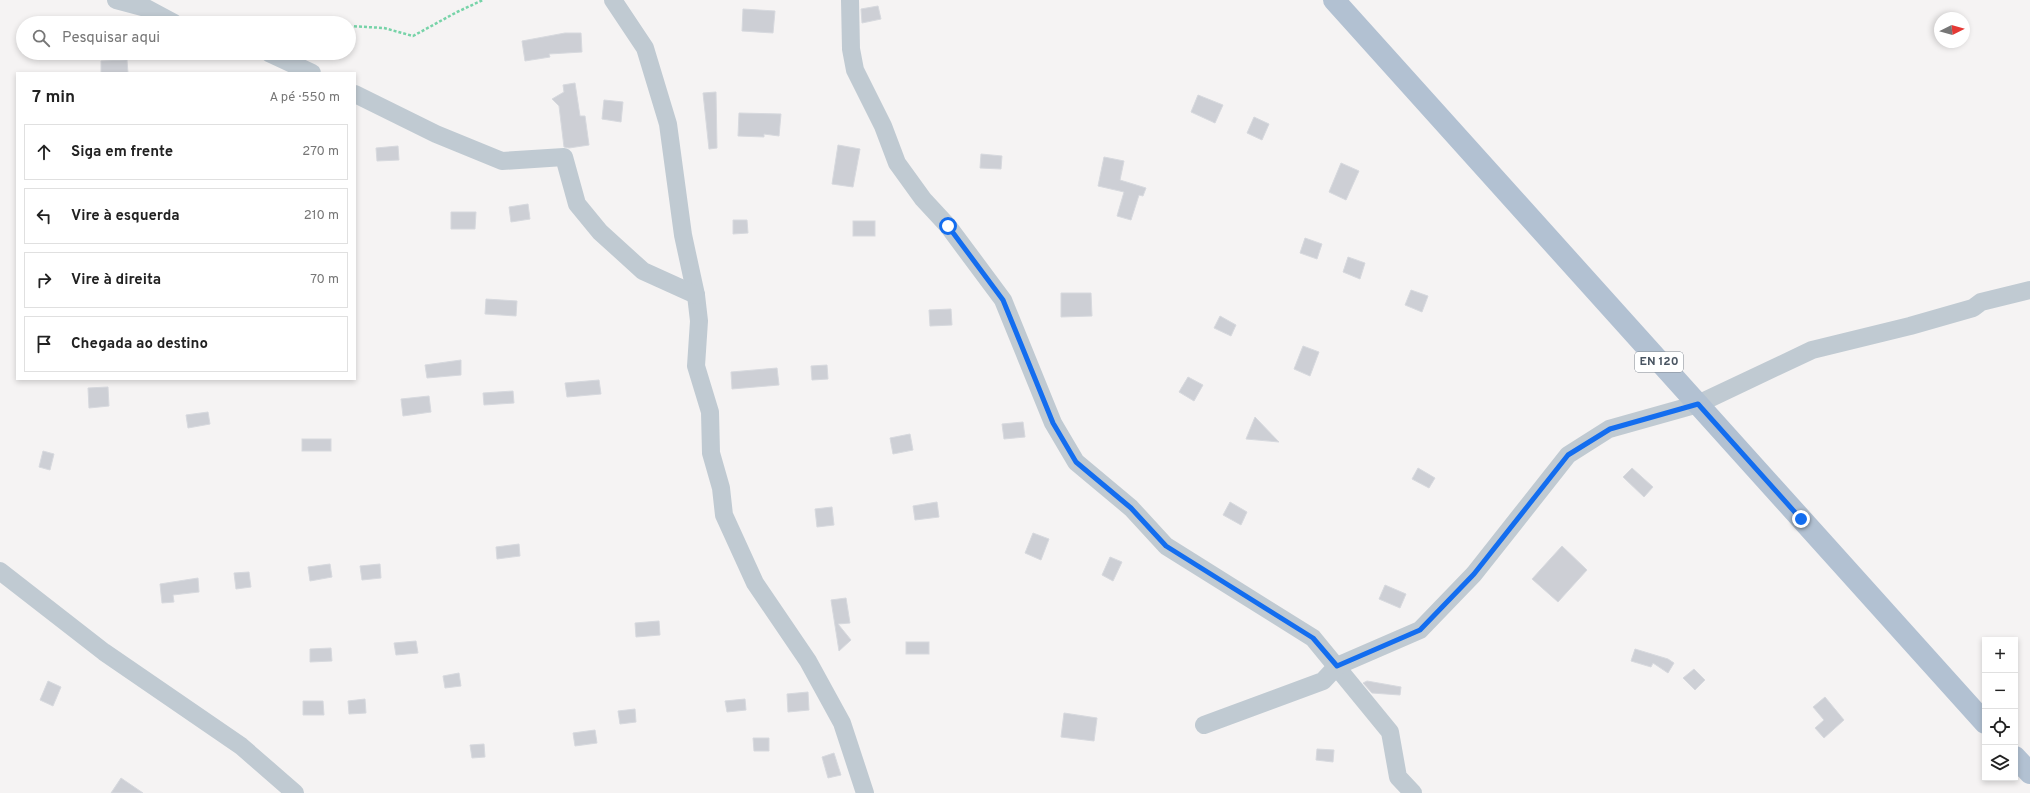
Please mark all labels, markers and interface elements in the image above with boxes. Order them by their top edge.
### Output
north arrow [1934,12,1970,48]
search box [16,16,356,60]
icon: search [30,27,52,49]
text: Pesquisar aqui [62,29,160,48]
text: 7 min [32,87,75,109]
text: A pé · 550 m [269,90,340,106]
icon: ahead [33,141,55,163]
text: Siga em frente [71,143,173,162]
text: 270 m [302,144,339,160]
icon: left [33,205,55,227]
text: Vire à esquerda [71,207,180,226]
text: 210 m [304,208,339,224]
route start [939,217,957,235]
icon: right [33,269,55,291]
text: Vire à direita [71,271,161,290]
text: 70 m [310,272,339,288]
icon: arrive [33,333,55,355]
text: Chegada ao destino [71,335,208,354]
road number: EN 120 [1635,352,1683,372]
route end [1792,510,1810,528]
map controls [1982,637,2018,781]
button: + [1982,637,2018,673]
button: − [1982,673,2018,709]
button: locate [1982,709,2018,745]
button: layers [1982,745,2018,781]

